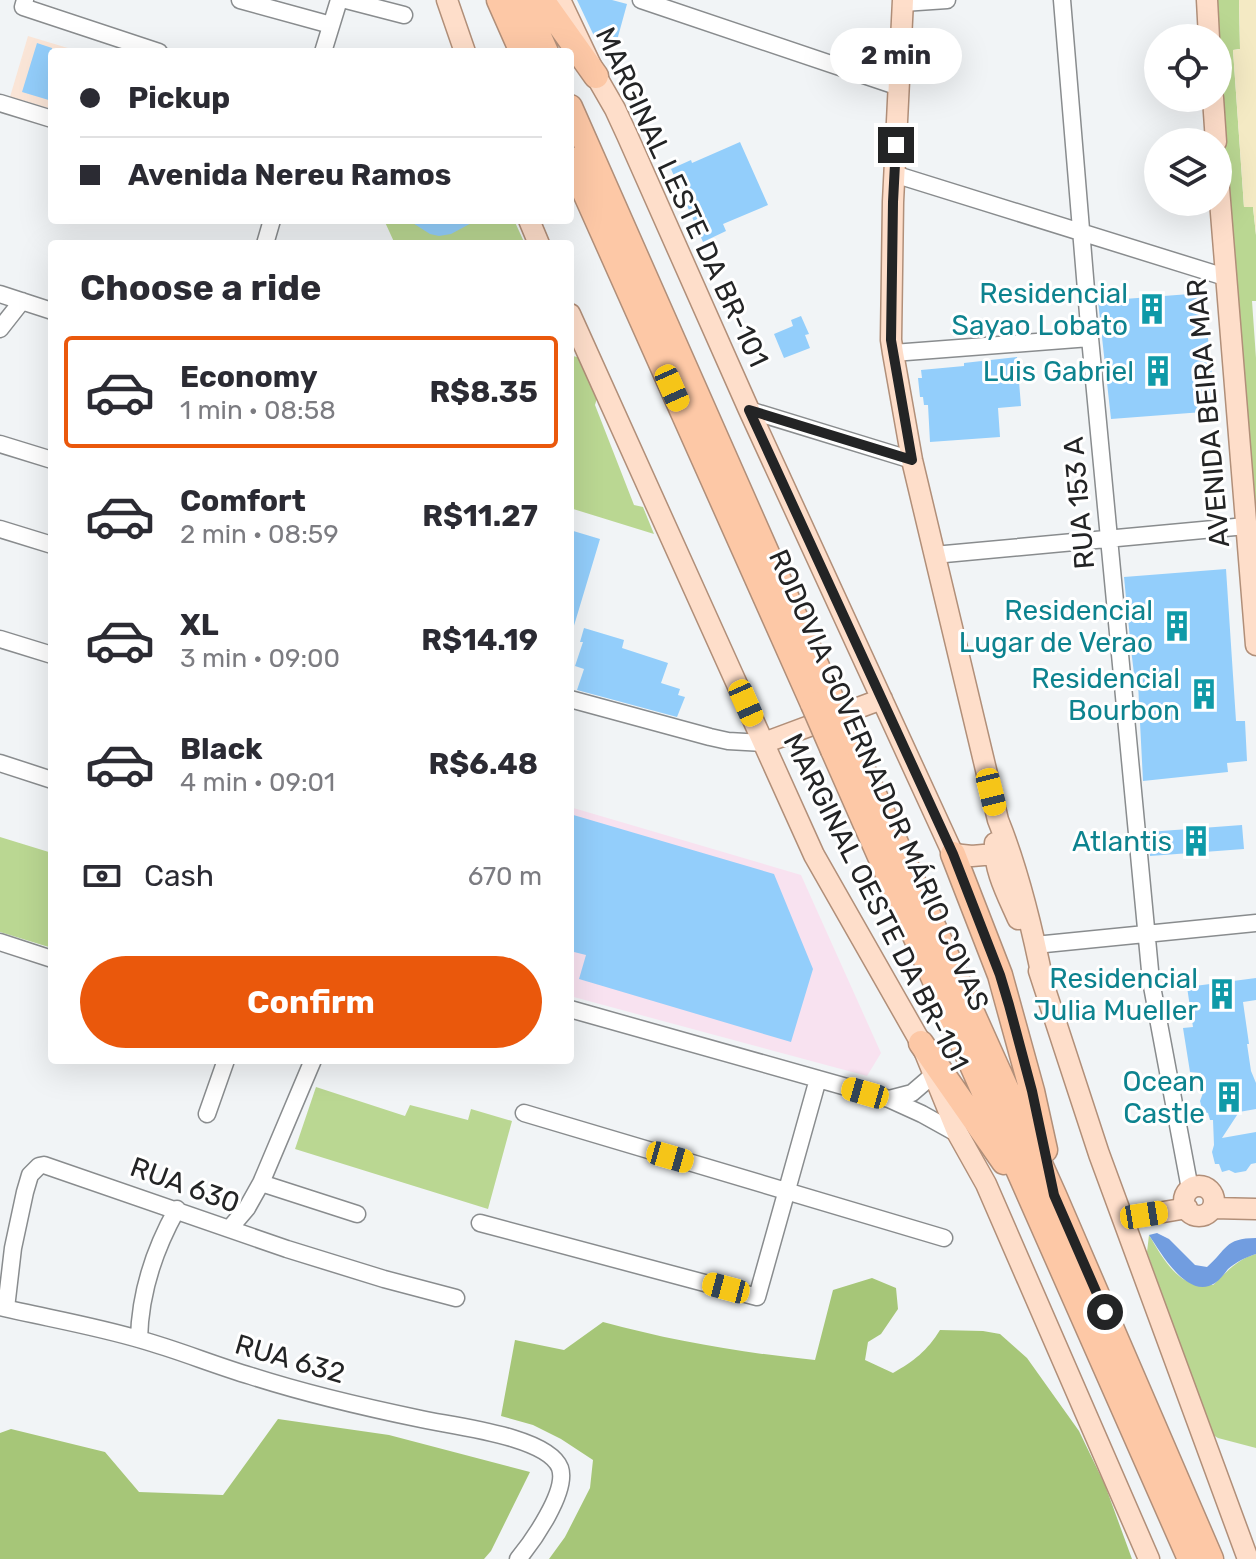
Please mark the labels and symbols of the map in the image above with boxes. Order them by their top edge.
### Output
street label: MARGINAL LESTE DA BR-101 [589,22,775,372]
callout: 2 min [830,29,962,85]
route end [878,127,914,163]
place label: Residencial Sayao Lobato [952,277,1128,342]
street label: AVENIDA BEIRA MAR [1180,277,1236,549]
building icon: Residencial Sayao Lobato [1135,292,1169,326]
building icon: Luis Gabriel [1141,354,1175,388]
place label: Luis Gabriel [983,355,1134,388]
car [651,361,693,415]
street label: RUA 153 A [1057,435,1101,571]
street label: RODOVIA GOVERNADOR MÁRIO COVAS [762,544,996,1016]
place label: Residencial Lugar de Verao [959,594,1153,659]
building icon: Residencial Lugar de Verao [1160,609,1194,643]
place label: Residencial Bourbon [1031,662,1180,727]
car [725,676,767,730]
building icon: Residencial Bourbon [1187,677,1221,711]
street label: MARGINAL OESTE DA BR-101 [776,728,976,1076]
car [974,766,1008,818]
building icon: Atlantis [1179,824,1213,858]
place label: Atlantis [1072,825,1172,858]
place label: Residencial Julia Mueller [1033,962,1198,1027]
building icon: Residencial Julia Mueller [1205,977,1239,1011]
place label: Ocean Castle [1122,1065,1205,1130]
car [839,1075,891,1111]
building icon: Ocean Castle [1212,1080,1246,1114]
car [644,1139,696,1175]
street label: RUA 630 [126,1150,244,1220]
car [1118,1199,1170,1231]
car [700,1270,752,1306]
route start [1087,1294,1123,1330]
street label: RUA 632 [231,1328,349,1390]

